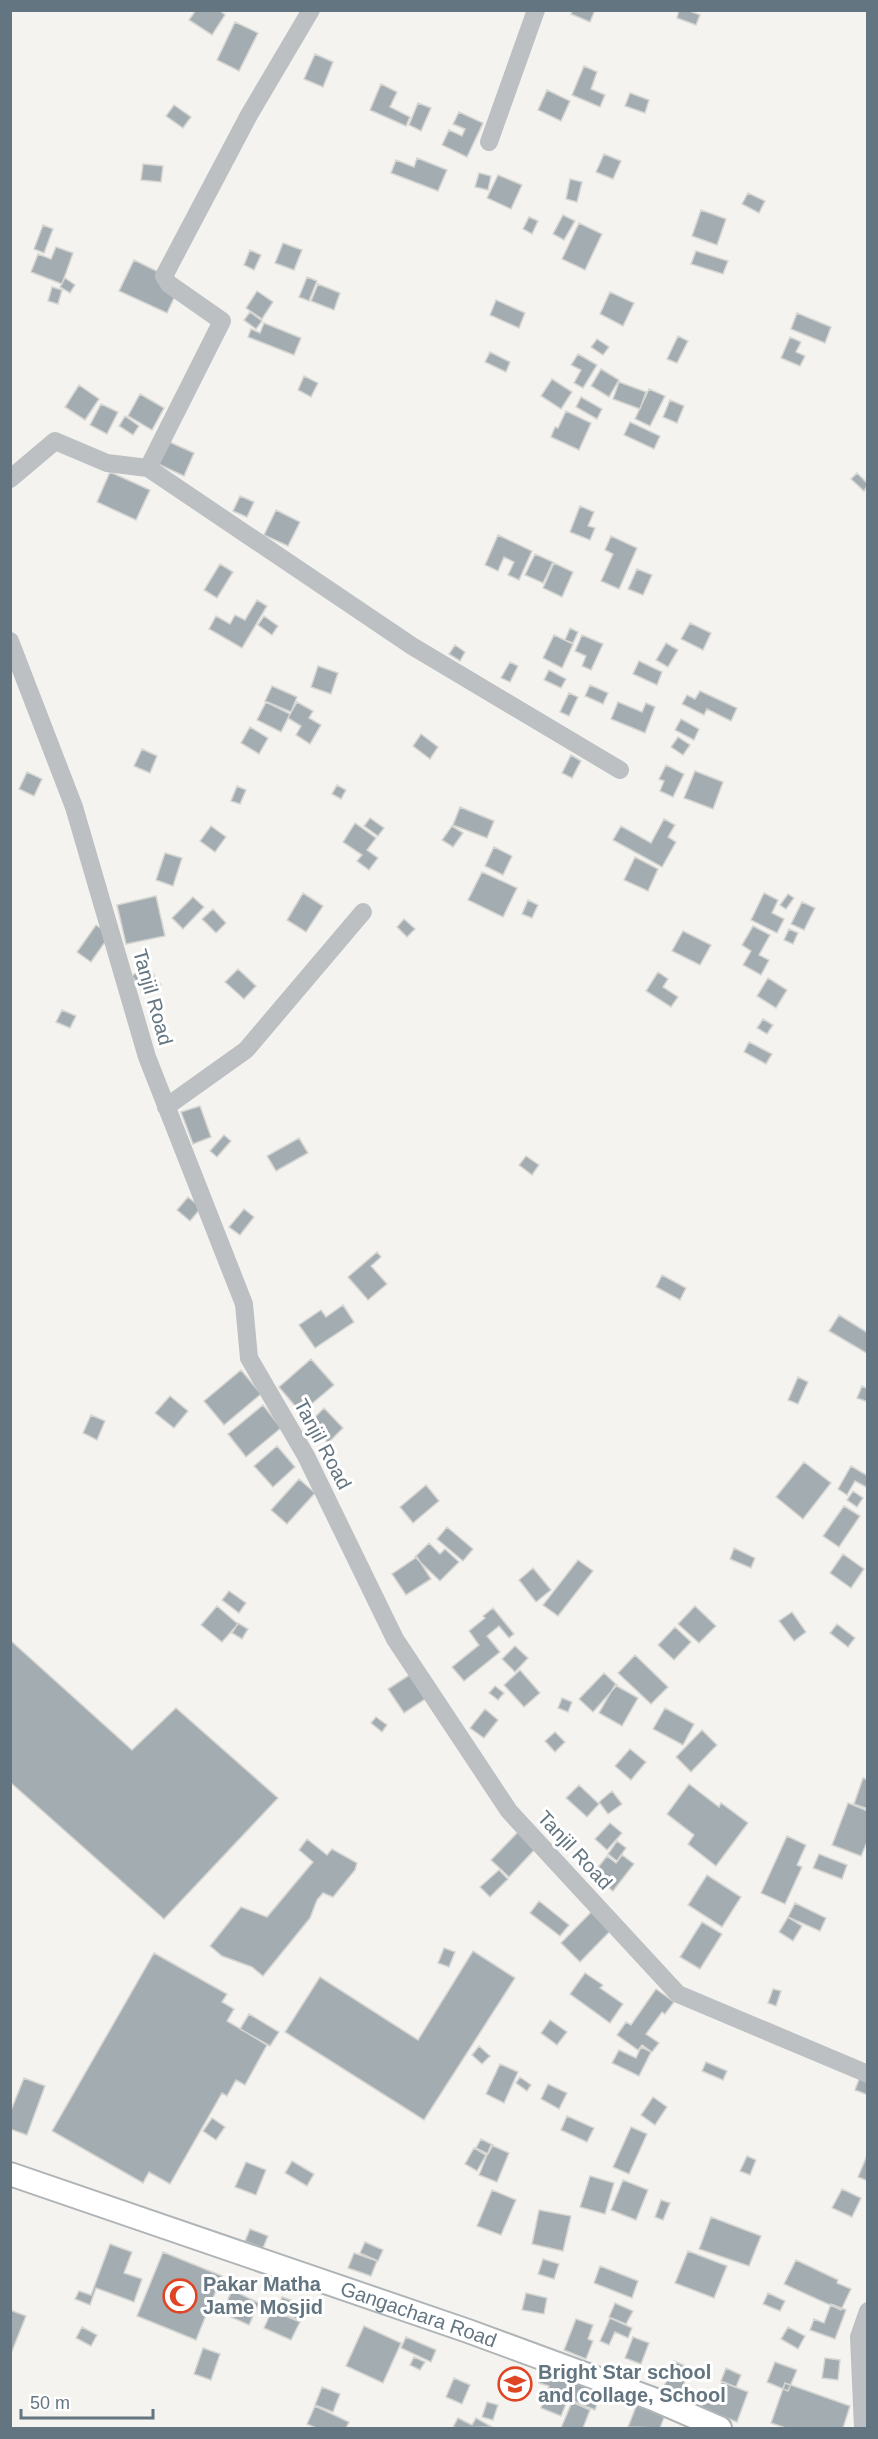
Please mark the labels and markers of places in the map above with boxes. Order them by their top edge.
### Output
place label: Pakar Matha Jame Mosjid [203,2273,323,2318]
mosque icon: Pakar Matha Jame Mosjid [162,2278,198,2314]
place label: Bright Star school and collage, School [538,2361,726,2406]
school or university icon: Bright Star school and collage, School [497,2366,533,2402]

